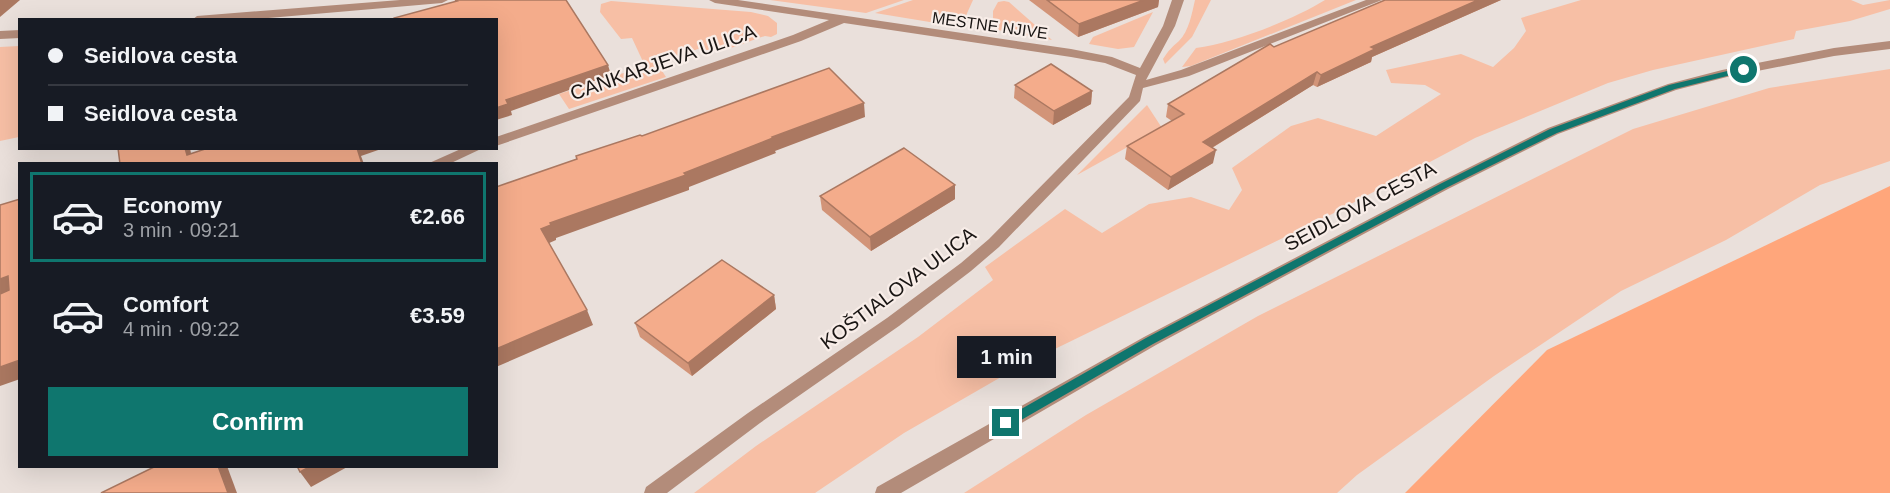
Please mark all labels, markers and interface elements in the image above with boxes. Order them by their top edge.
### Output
street label: MESTNE NJIVE [931,9,1049,42]
street label: CANKARJEVA ULICA [567,20,760,104]
text: Seidlova cesta [84,43,237,68]
route start [1730,56,1757,83]
text: Seidlova cesta [84,101,237,126]
street label: SEIDLOVA CESTA [1281,156,1440,255]
icon: car [51,190,105,244]
text: Economy [123,193,222,218]
text: €2.66 [410,204,465,229]
text: 3 min · 09:21 [123,219,240,241]
street label: KOŠTIALOVA ULICA [816,222,980,354]
icon: car [51,289,105,343]
text: Comfort [123,292,209,317]
text: €3.59 [410,303,465,328]
text: 4 min · 09:22 [123,318,240,340]
callout: 1 min [956,336,1056,378]
text: 1 min [980,346,1033,368]
button: Confirm [48,387,468,456]
route end [992,409,1019,436]

